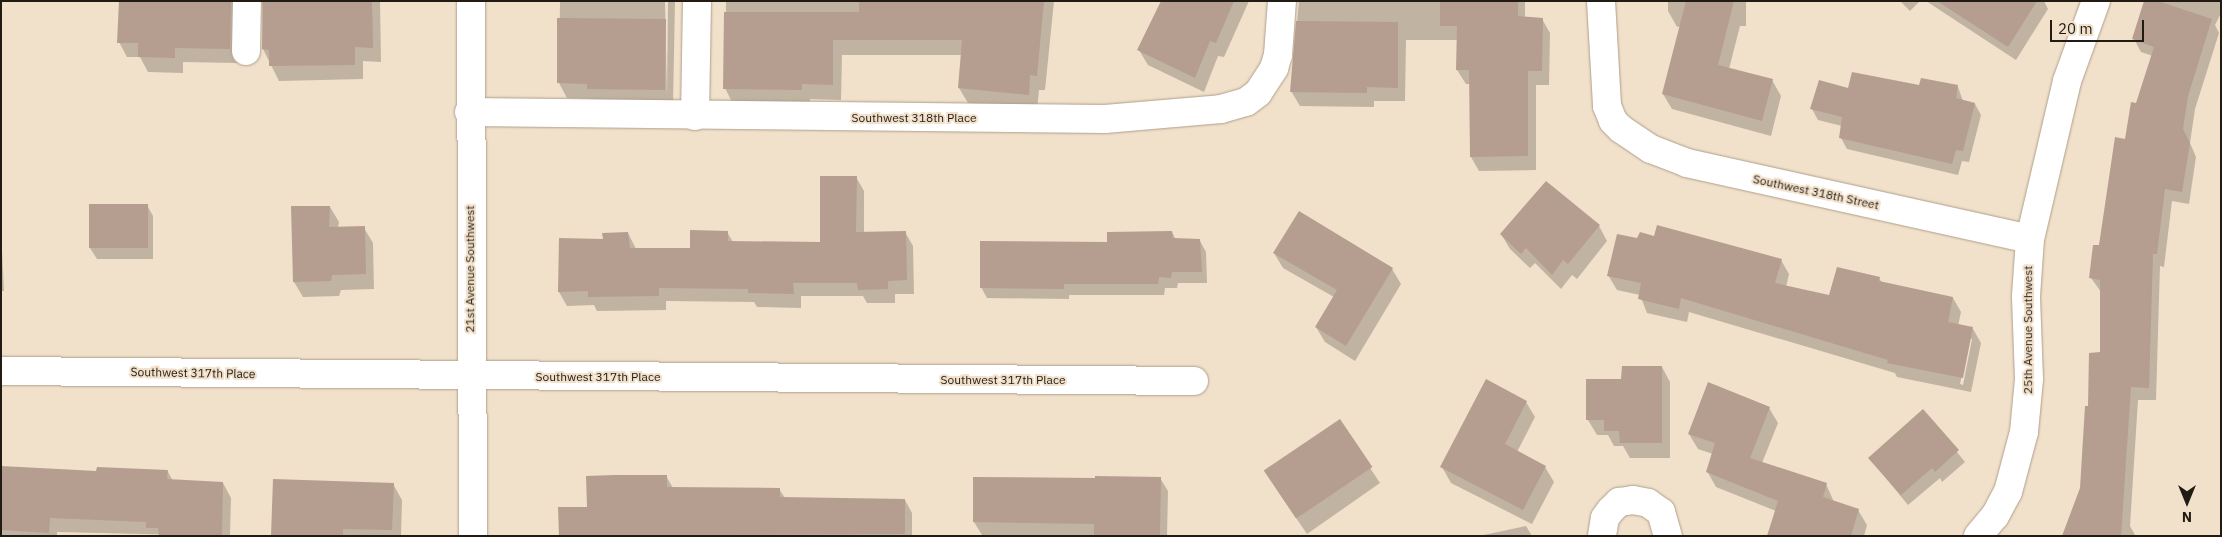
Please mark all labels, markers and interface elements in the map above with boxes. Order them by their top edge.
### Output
scale bar [2052,10,2146,42]
text: 20 m [2058,19,2093,38]
street label: Southwest 318th Place [852,111,976,125]
street label: Southwest 318th Street [1752,172,1880,212]
street label: 21st Avenue Southwest [463,205,477,333]
street label: 25th Avenue Southwest [2021,266,2035,394]
street label: Southwest 317th Place [130,365,256,381]
street label: Southwest 317th Place [536,370,660,384]
street label: Southwest 317th Place [941,373,1065,387]
north arrow [2162,477,2212,527]
text: N [2182,508,2192,526]

